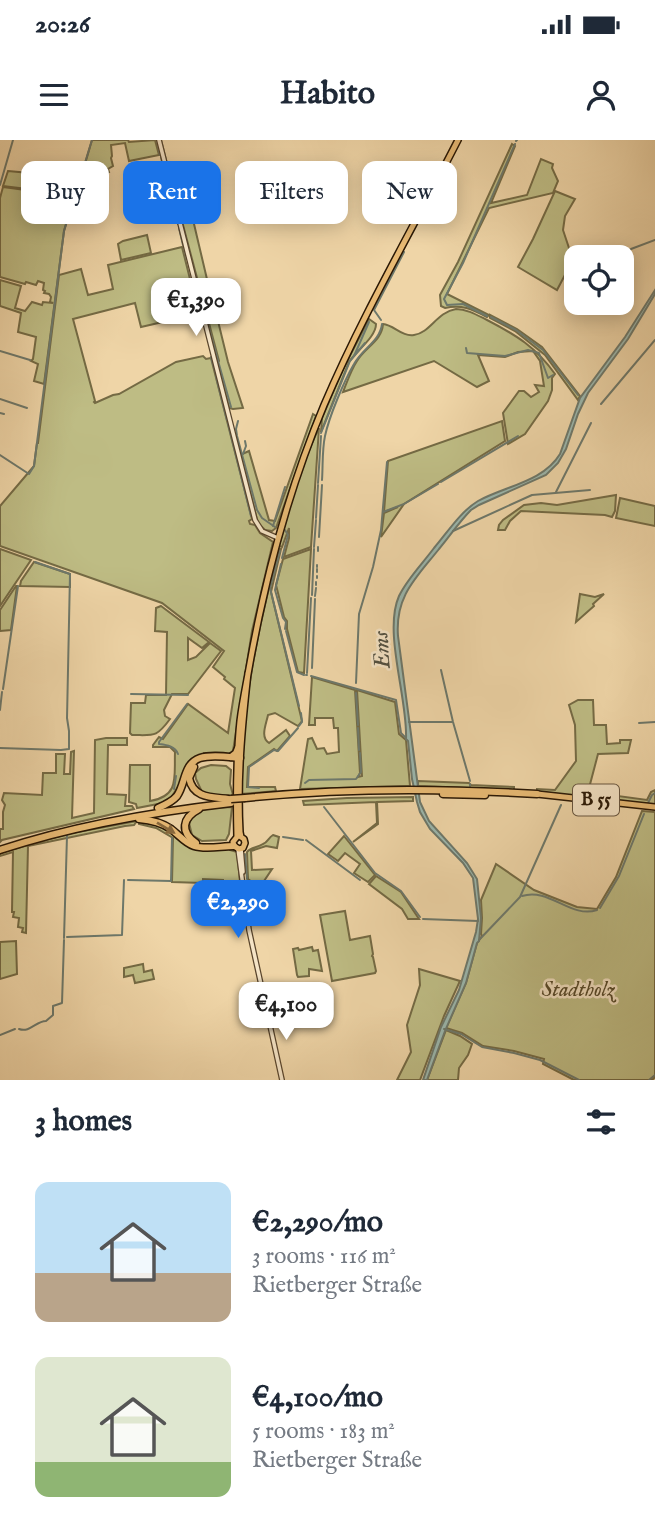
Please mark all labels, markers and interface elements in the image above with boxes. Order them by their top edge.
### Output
text: 20:26 [35,8,90,41]
text: Habito [280,74,375,115]
icon: menu [35,76,73,114]
icon: person [582,76,620,114]
chip: Buy [21,161,109,224]
chip: Rent [123,161,221,224]
chip: Filters [235,161,348,224]
chip: New [362,161,457,224]
map controls [564,245,634,315]
button: locate [564,245,634,315]
pin: €1,390 [139,278,253,338]
text: €1,390 [167,286,225,315]
water label: Ems [366,630,398,671]
road number: B 55 [573,785,619,816]
one-way arrow [156,821,175,834]
pin: €2,290 [181,880,295,940]
text: €2,290 [207,888,269,917]
park label: Stadtholz [541,977,617,1004]
pin: €4,100 [229,982,343,1042]
text: €4,100 [255,990,317,1019]
text: 3 homes [35,1103,132,1141]
icon: filters [582,1103,620,1141]
text: €2,290/mo [252,1204,383,1242]
icon: home [91,1210,175,1294]
text: 3 rooms · 116 m² [252,1242,396,1271]
text: Rietberger Straße [252,1271,422,1300]
text: €4,100/mo [252,1379,383,1417]
icon: home [91,1385,175,1469]
text: 5 rooms · 183 m² [252,1417,395,1446]
text: Rietberger Straße [252,1446,422,1475]

